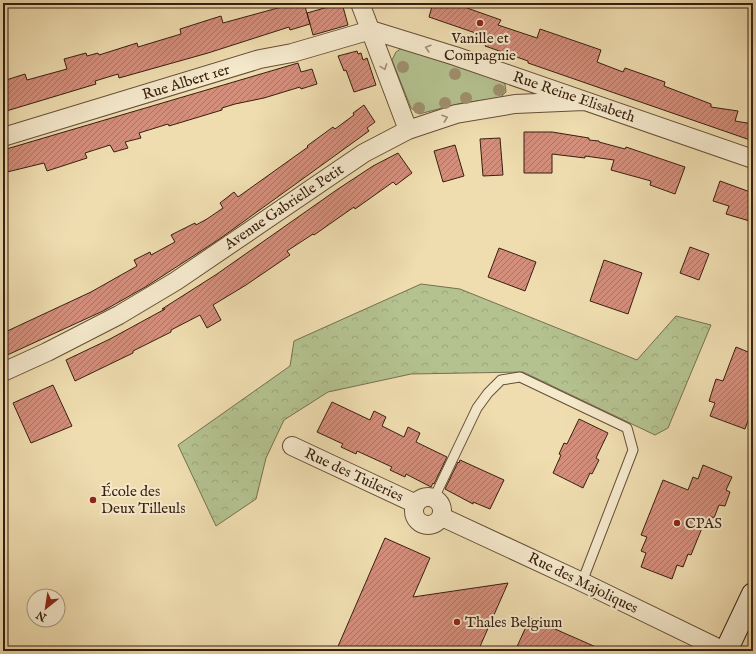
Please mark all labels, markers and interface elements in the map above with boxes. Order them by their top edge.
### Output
marker: Vanille et Compagnie [475,18,485,28]
place label: Vanille et Compagnie [444,29,516,65]
one-way arrow [425,44,432,53]
street label: Rue Albert 1er [140,60,232,104]
one-way arrow [380,63,388,70]
street label: Rue Reine Elisabeth [510,67,638,127]
one-way arrow [441,114,448,122]
street label: Avenue Gabrielle Petit [220,160,347,255]
street label: Rue des Tuileries [302,444,406,506]
place label: École des Deux Tilleuls [101,482,185,518]
marker: École des Deux Tilleuls [88,495,98,505]
place label: CPAS [685,514,722,533]
marker: CPAS [672,518,682,528]
street label: Rue des Majoliques [525,548,641,618]
north arrow [26,588,66,628]
text: N [33,607,50,625]
place label: Thales Belgium [465,613,563,632]
marker: Thales Belgium [452,617,462,627]

